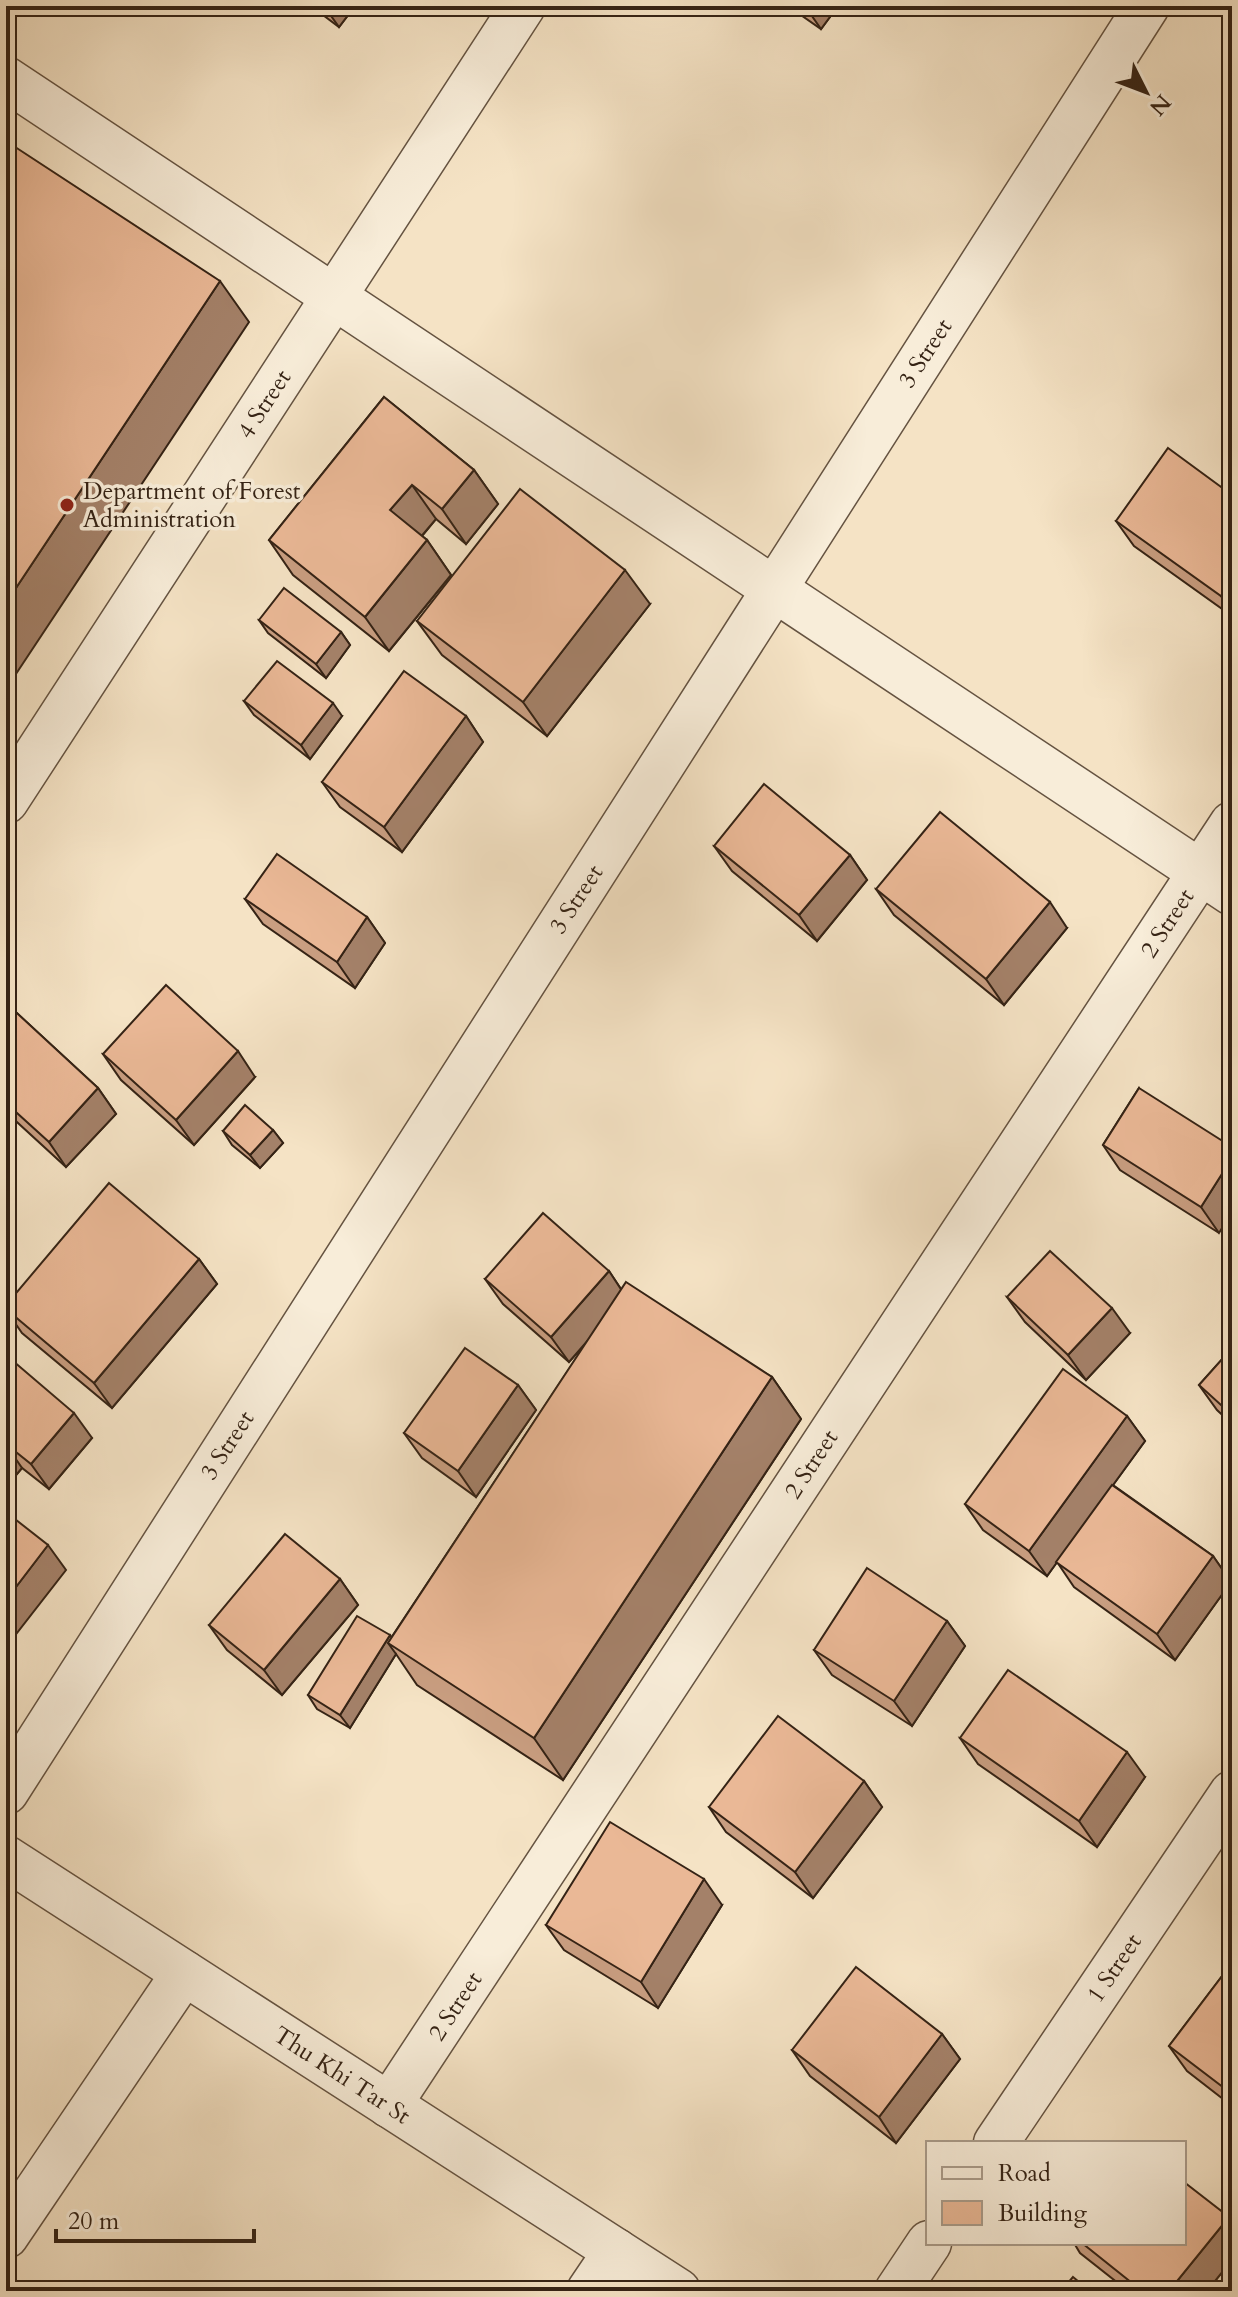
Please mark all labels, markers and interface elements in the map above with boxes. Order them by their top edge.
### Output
north arrow [1106,52,1186,132]
text: N [1143,88,1178,122]
street label: 3 Street [891,312,960,394]
street label: 4 Street [230,363,299,445]
place label: Department of Forest Administration [83,475,301,536]
marker: Department of Forest Administration [58,496,76,514]
street label: 3 Street [542,858,611,940]
street label: 2 Street [1133,882,1202,964]
street label: 3 Street [193,1404,262,1486]
street label: 2 Street [777,1423,846,1505]
street label: 1 Street [1079,1927,1150,2009]
street label: 2 Street [421,1965,490,2047]
street label: Thu Khi Tar St [267,2019,417,2132]
legend [926,2141,1186,2245]
text: Road [998,2157,1051,2190]
scale bar [56,2193,254,2243]
text: Building [998,2197,1088,2230]
text: 20 m [68,2205,120,2238]

